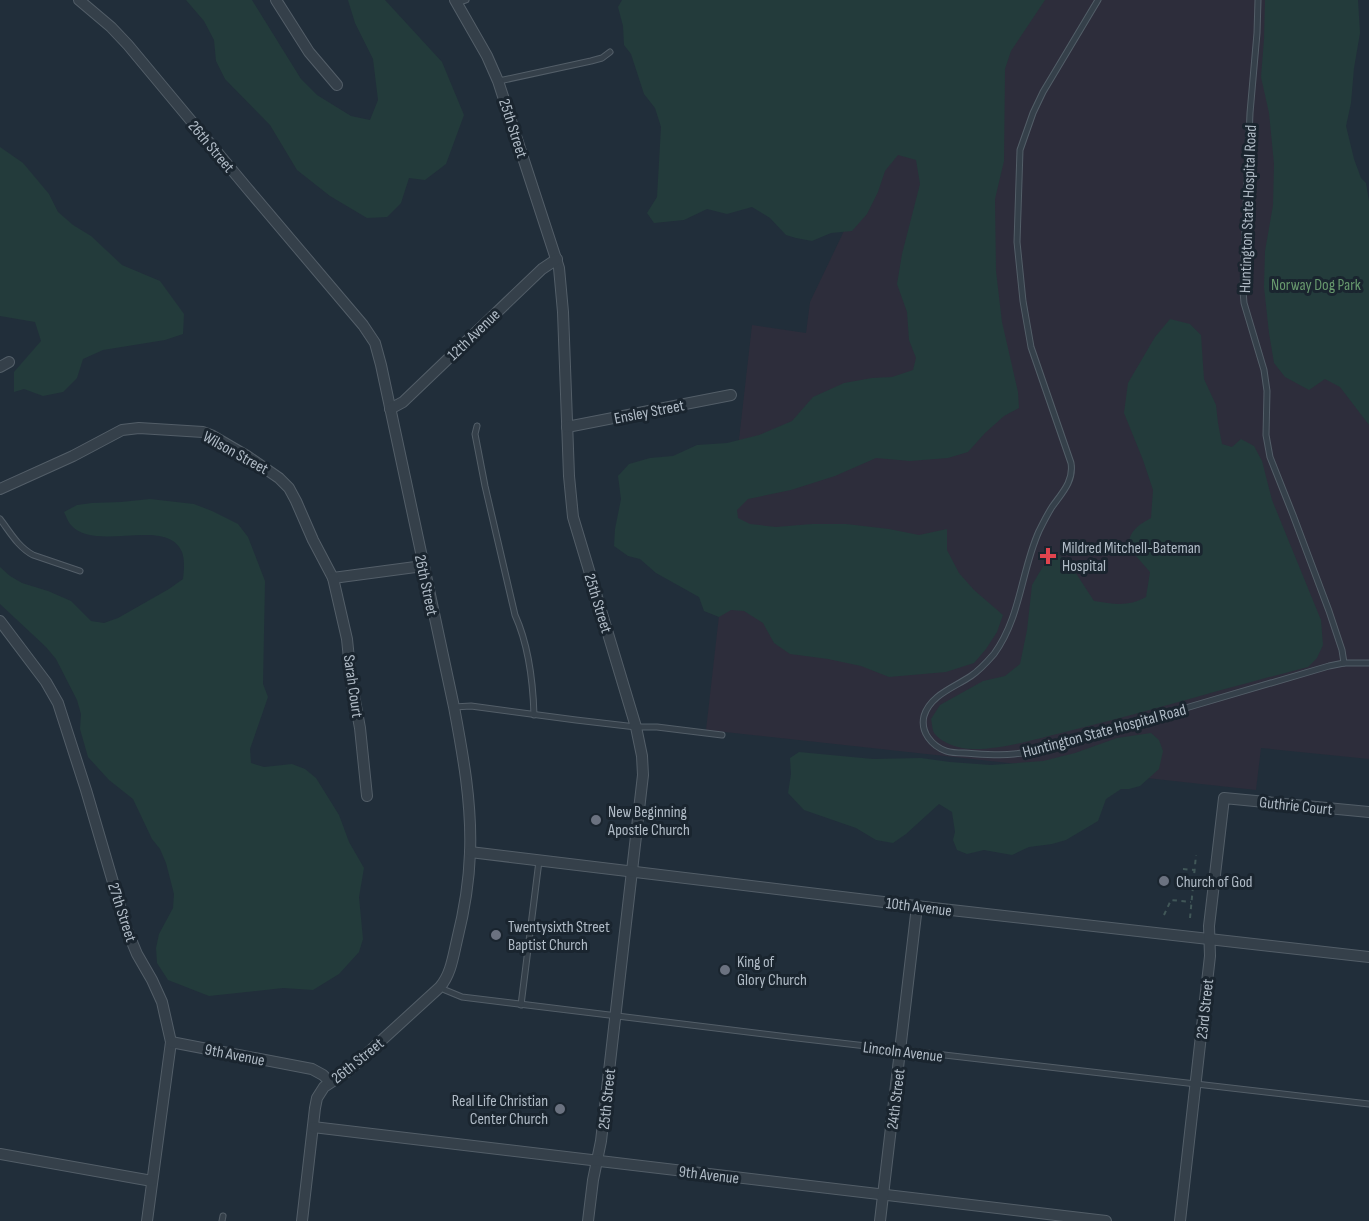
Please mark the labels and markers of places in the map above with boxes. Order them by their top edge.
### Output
place label: Mildred Mitchell-Bateman Hospital [1062,539,1201,576]
marker: Mildred Mitchell-Bateman Hospital [1039,547,1057,565]
place label: New Beginning Apostle Church [607,803,690,840]
marker: New Beginning Apostle Church [589,813,603,827]
place label: Church of God [1176,873,1253,892]
marker: Church of God [1157,874,1171,888]
place label: Twentysixth Street Baptist Church [508,918,610,955]
marker: Twentysixth Street Baptist Church [489,928,503,942]
place label: King of Glory Church [737,953,807,990]
marker: King of Glory Church [718,963,732,977]
place label: Real Life Christian Center Church [452,1092,548,1129]
marker: Real Life Christian Center Church [553,1102,567,1116]

